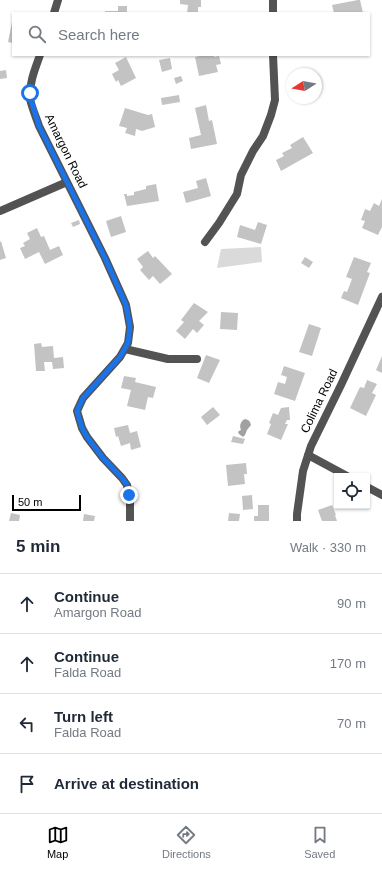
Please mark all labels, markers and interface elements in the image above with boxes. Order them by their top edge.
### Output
search box [12,12,370,56]
icon: search [26,23,48,45]
text: Search here [58,26,140,43]
north arrow [286,68,322,104]
route start [21,84,39,102]
street label: Amargon Road [42,112,90,190]
street label: Colima Road [298,367,340,435]
map controls [334,473,370,509]
button: locate [334,473,370,509]
route end [120,486,138,504]
scale bar [12,493,81,512]
text: 50 m [18,496,42,508]
text: 5 min [16,537,60,556]
text: Walk · 330 m [290,540,366,555]
text: Continue [54,588,119,605]
icon: ahead [16,593,38,615]
text: 90 m [337,596,366,611]
text: Amargon Road [54,605,141,620]
text: Continue [54,648,119,665]
icon: ahead [16,653,38,675]
text: 170 m [330,656,366,671]
text: Falda Road [54,665,121,680]
text: Turn left [54,708,113,725]
icon: left [16,713,38,735]
text: 70 m [337,716,366,731]
text: Falda Road [54,725,121,740]
icon: arrive [16,773,38,795]
text: Arrive at destination [54,775,199,792]
tab: Map [47,824,69,860]
tab: Directions [162,824,211,860]
tab: Saved [304,824,335,860]

